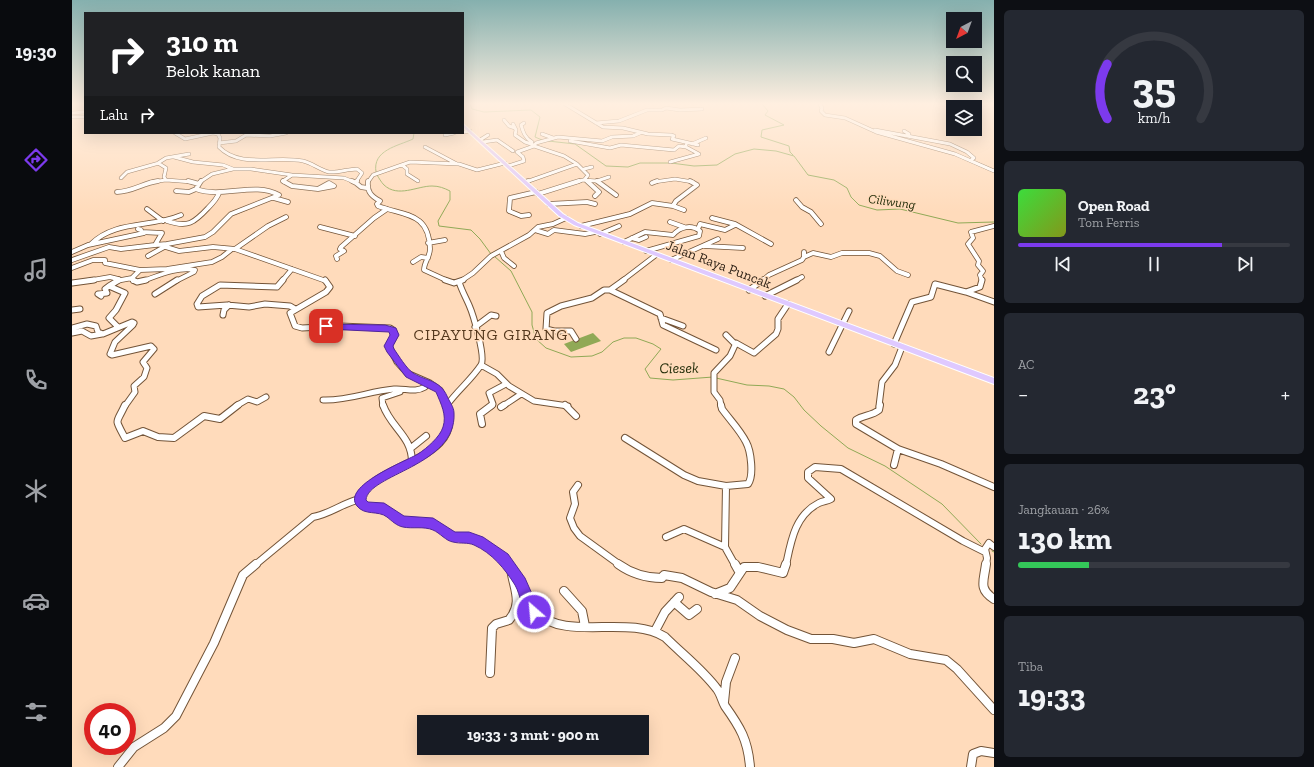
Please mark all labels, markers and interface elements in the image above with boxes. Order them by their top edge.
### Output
north arrow [946,12,982,48]
map controls [946,12,982,136]
text: 310 m [166,26,238,59]
icon: right [100,28,152,80]
text: 19:30 [15,41,57,63]
button: search [946,56,982,92]
text: Belok kanan [166,60,260,82]
text: 35 [1132,63,1176,113]
button: layers [946,100,982,136]
icon: right [136,104,158,126]
text: Lalu [100,106,128,124]
text: km/h [1138,109,1170,126]
icon: directions [22,146,50,174]
water label: Ciliwung [867,191,917,212]
text: Open Road [1078,197,1150,215]
text: Tom Ferris [1078,215,1139,230]
street label: Jalan Raya Puncak [664,237,774,293]
icon: previous [1052,253,1074,275]
icon: pause [1143,253,1165,275]
icon: next [1234,253,1256,275]
icon: music [22,256,50,284]
pin [309,309,343,343]
icon: arrive [315,315,337,337]
district label: CIPAYUNG GIRANG [414,325,568,344]
text: AC [1018,357,1035,372]
water label: Ciesek [659,359,699,377]
icon: phone [22,366,50,394]
text: 23° [1133,376,1176,412]
text: − [1018,381,1028,408]
text: + [1281,381,1290,408]
icon: climate [22,477,50,505]
text: Jangkauan · 26% [1018,502,1110,517]
text: 130 km [1018,521,1112,557]
icon: car [22,587,50,615]
position arrow [513,591,555,633]
text: Tiba [1018,659,1043,674]
text: 19:33 [1018,678,1086,714]
icon: filters [22,698,50,726]
speed limit sign: 40 [84,703,136,755]
text: 19:33 · 3 mnt · 900 m [467,726,599,744]

